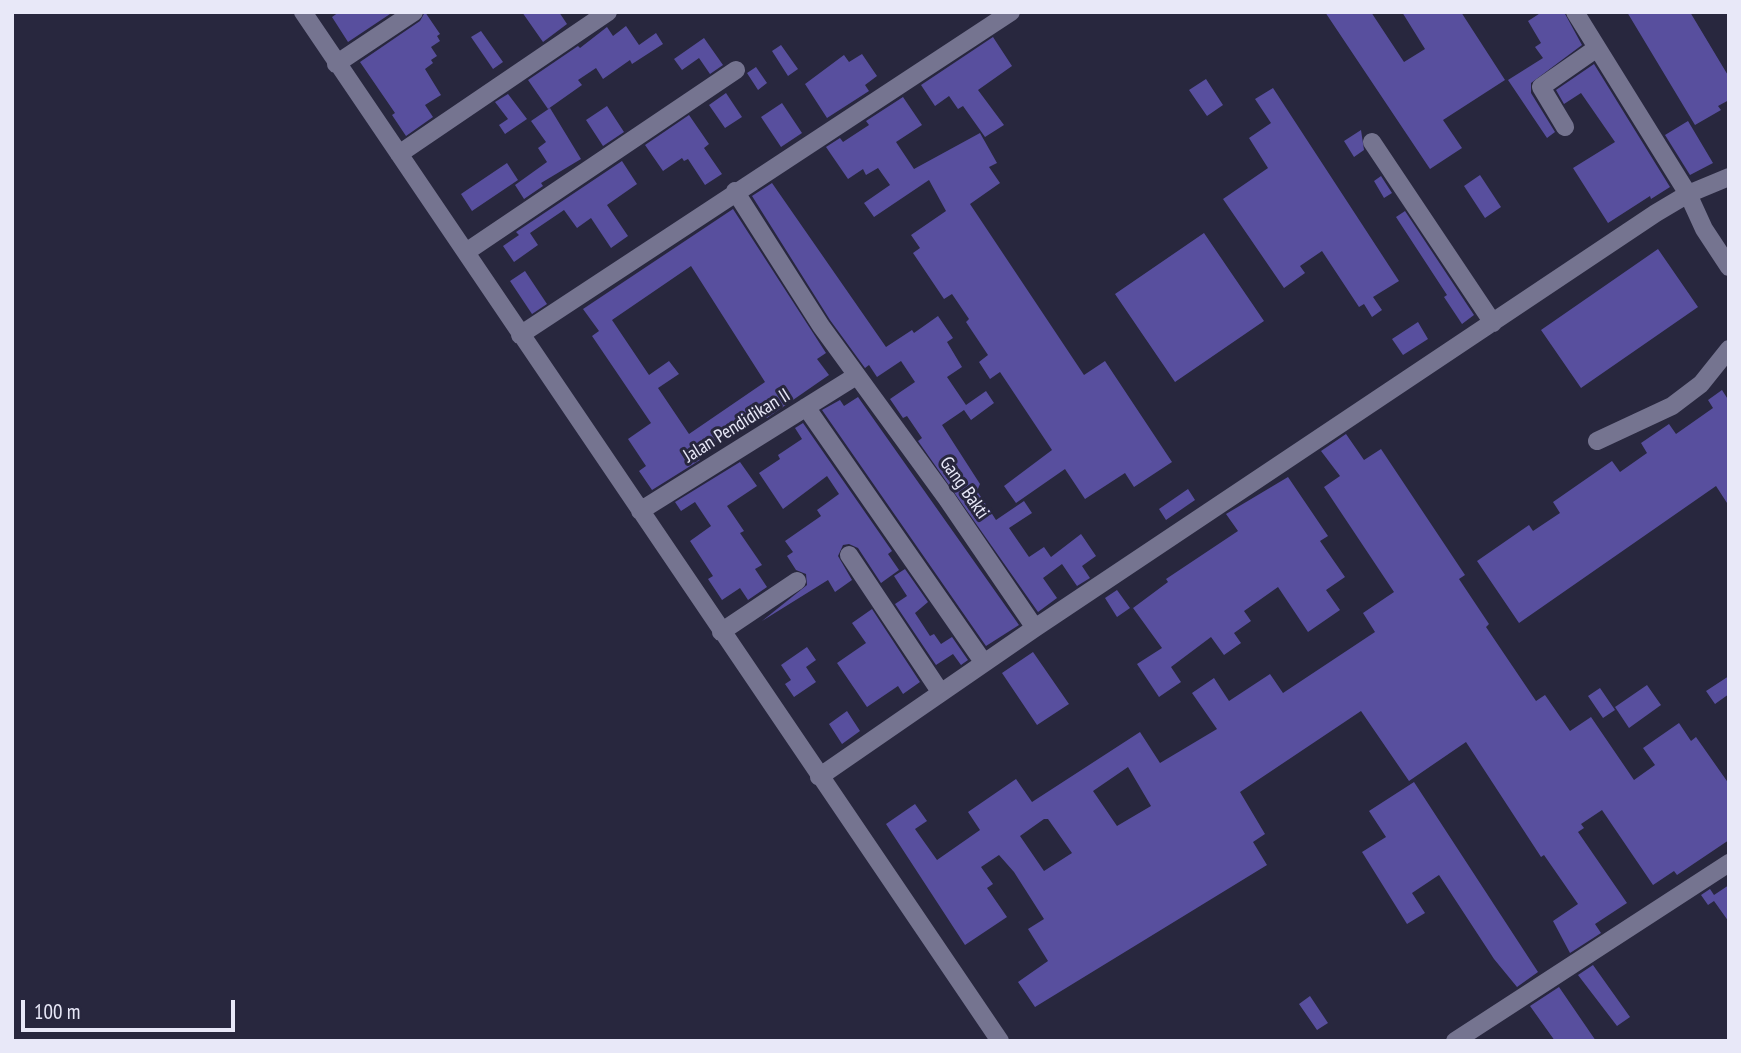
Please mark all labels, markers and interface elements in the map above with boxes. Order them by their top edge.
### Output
street label: Jalan Pendidikan II [679,384,795,468]
street label: Gang Bakti [934,452,994,524]
scale bar [24,986,238,1030]
text: 100 m [34,998,80,1025]

